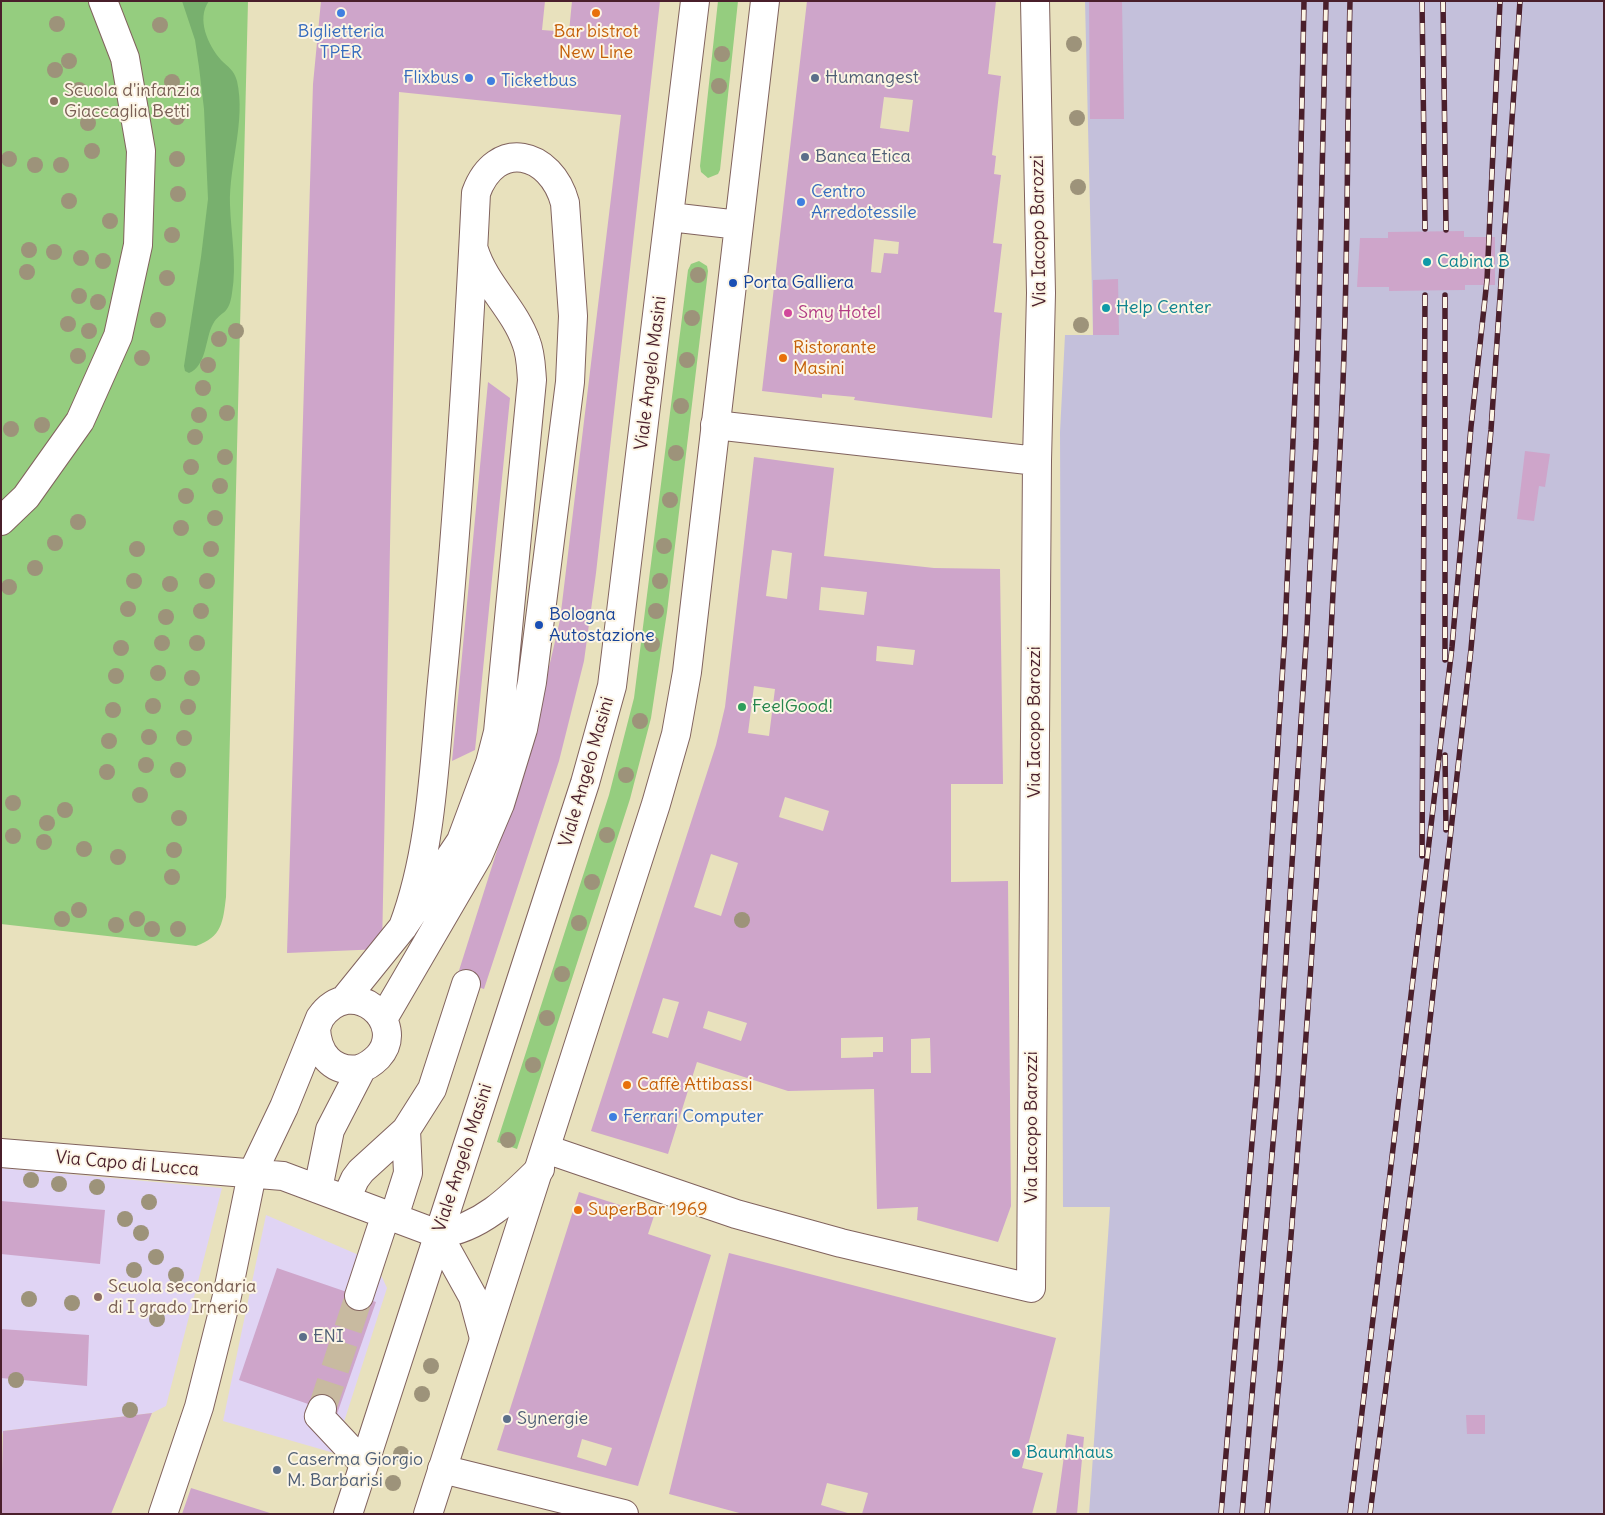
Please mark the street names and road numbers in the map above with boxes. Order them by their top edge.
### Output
street label: Via Iacopo Barozzi [1027,155,1051,307]
street label: Viale Angelo Masini [631,295,671,451]
street label: Via Iacopo Barozzi [1024,646,1046,798]
street label: Viale Angelo Masini [555,694,619,850]
street label: Via Iacopo Barozzi [1021,1051,1043,1203]
street label: Viale Angelo Masini [429,1081,497,1235]
street label: Via Capo di Lucca [54,1147,200,1181]

